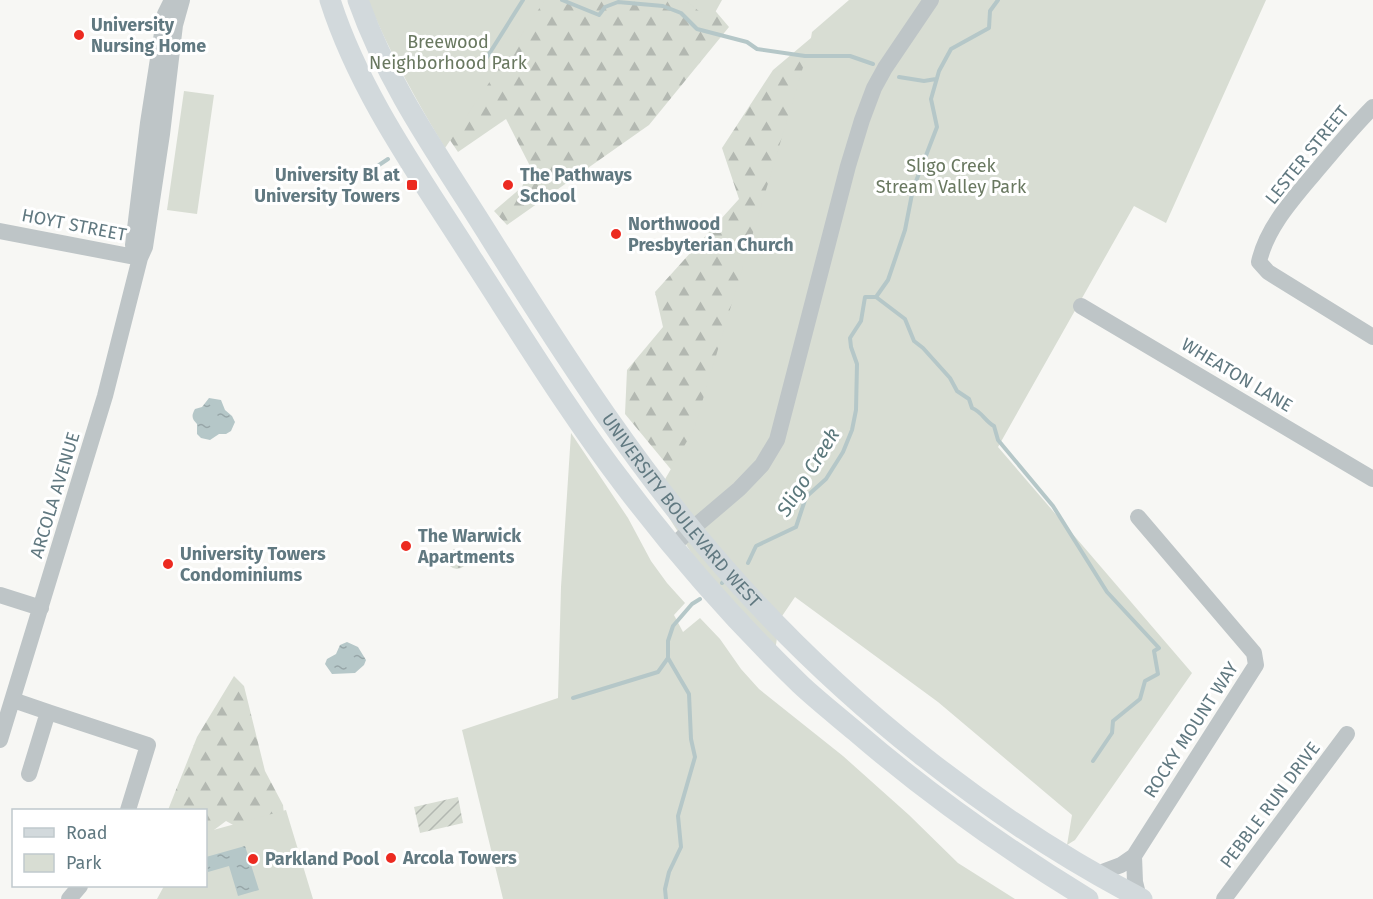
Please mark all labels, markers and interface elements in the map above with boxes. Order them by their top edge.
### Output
place label: University Nursing Home [91,14,206,57]
marker: University Nursing Home [72,28,86,42]
park label: Breewood Neighborhood Park [369,31,528,74]
street label: LESTER STREET [1261,101,1354,209]
park label: Sligo Creek Stream Valley Park [876,155,1027,198]
place label: University Bl at University Towers [254,164,401,207]
place label: The Pathways School [520,164,632,207]
marker: University Bl at University Towers [405,178,419,192]
marker: The Pathways School [501,178,515,192]
street label: HOYT STREET [20,204,129,246]
place label: Northwood Presbyterian Church [628,213,794,256]
marker: Northwood Presbyterian Church [609,227,623,241]
street label: WHEATON LANE [1178,333,1296,417]
street label: UNIVERSITY BOULEVARD WEST [597,409,766,613]
water label: Sligo Creek [771,423,845,522]
street label: ARCOLA AVENUE [25,429,85,561]
place label: The Warwick Apartments [417,525,522,568]
marker: The Warwick Apartments [399,539,413,553]
place label: University Towers Condominiums [180,543,326,586]
marker: University Towers Condominiums [161,557,175,571]
street label: ROCKY MOUNT WAY [1139,658,1243,802]
street label: PEBBLE RUN DRIVE [1215,737,1325,873]
legend [12,809,207,887]
text: Road [66,822,108,844]
place label: Arcola Towers [402,847,517,869]
place label: Parkland Pool [265,848,380,870]
marker: Arcola Towers [384,851,398,865]
text: Park [66,852,102,874]
marker: Parkland Pool [246,852,260,866]

